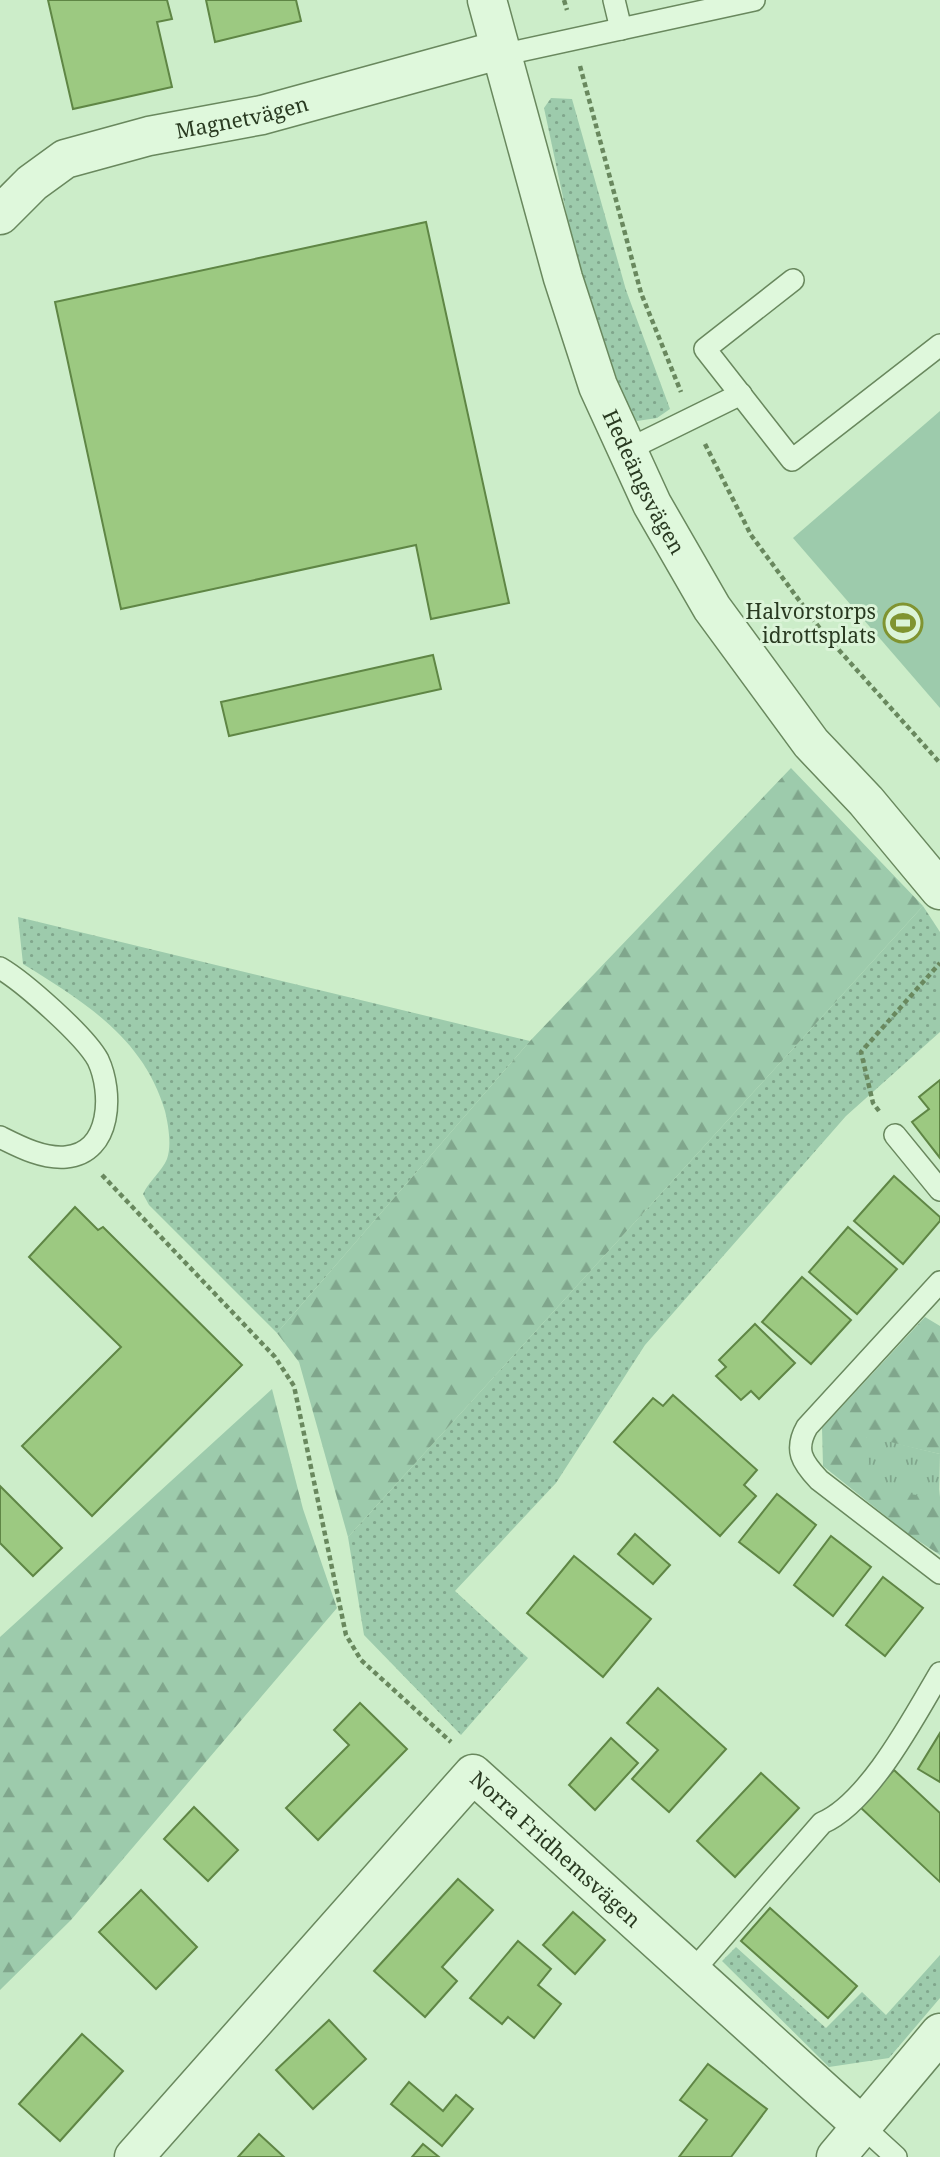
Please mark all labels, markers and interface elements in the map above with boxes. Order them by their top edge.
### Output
street label: Magnetvägen [173,89,312,145]
street label: Hedeängsvägen [597,405,692,559]
place label: Halvorstorps idrottsplats [746,597,876,649]
sports icon: Halvorstorps idrottsplats [882,602,924,644]
street label: Norra Fridhemsvägen [464,1764,647,1933]

